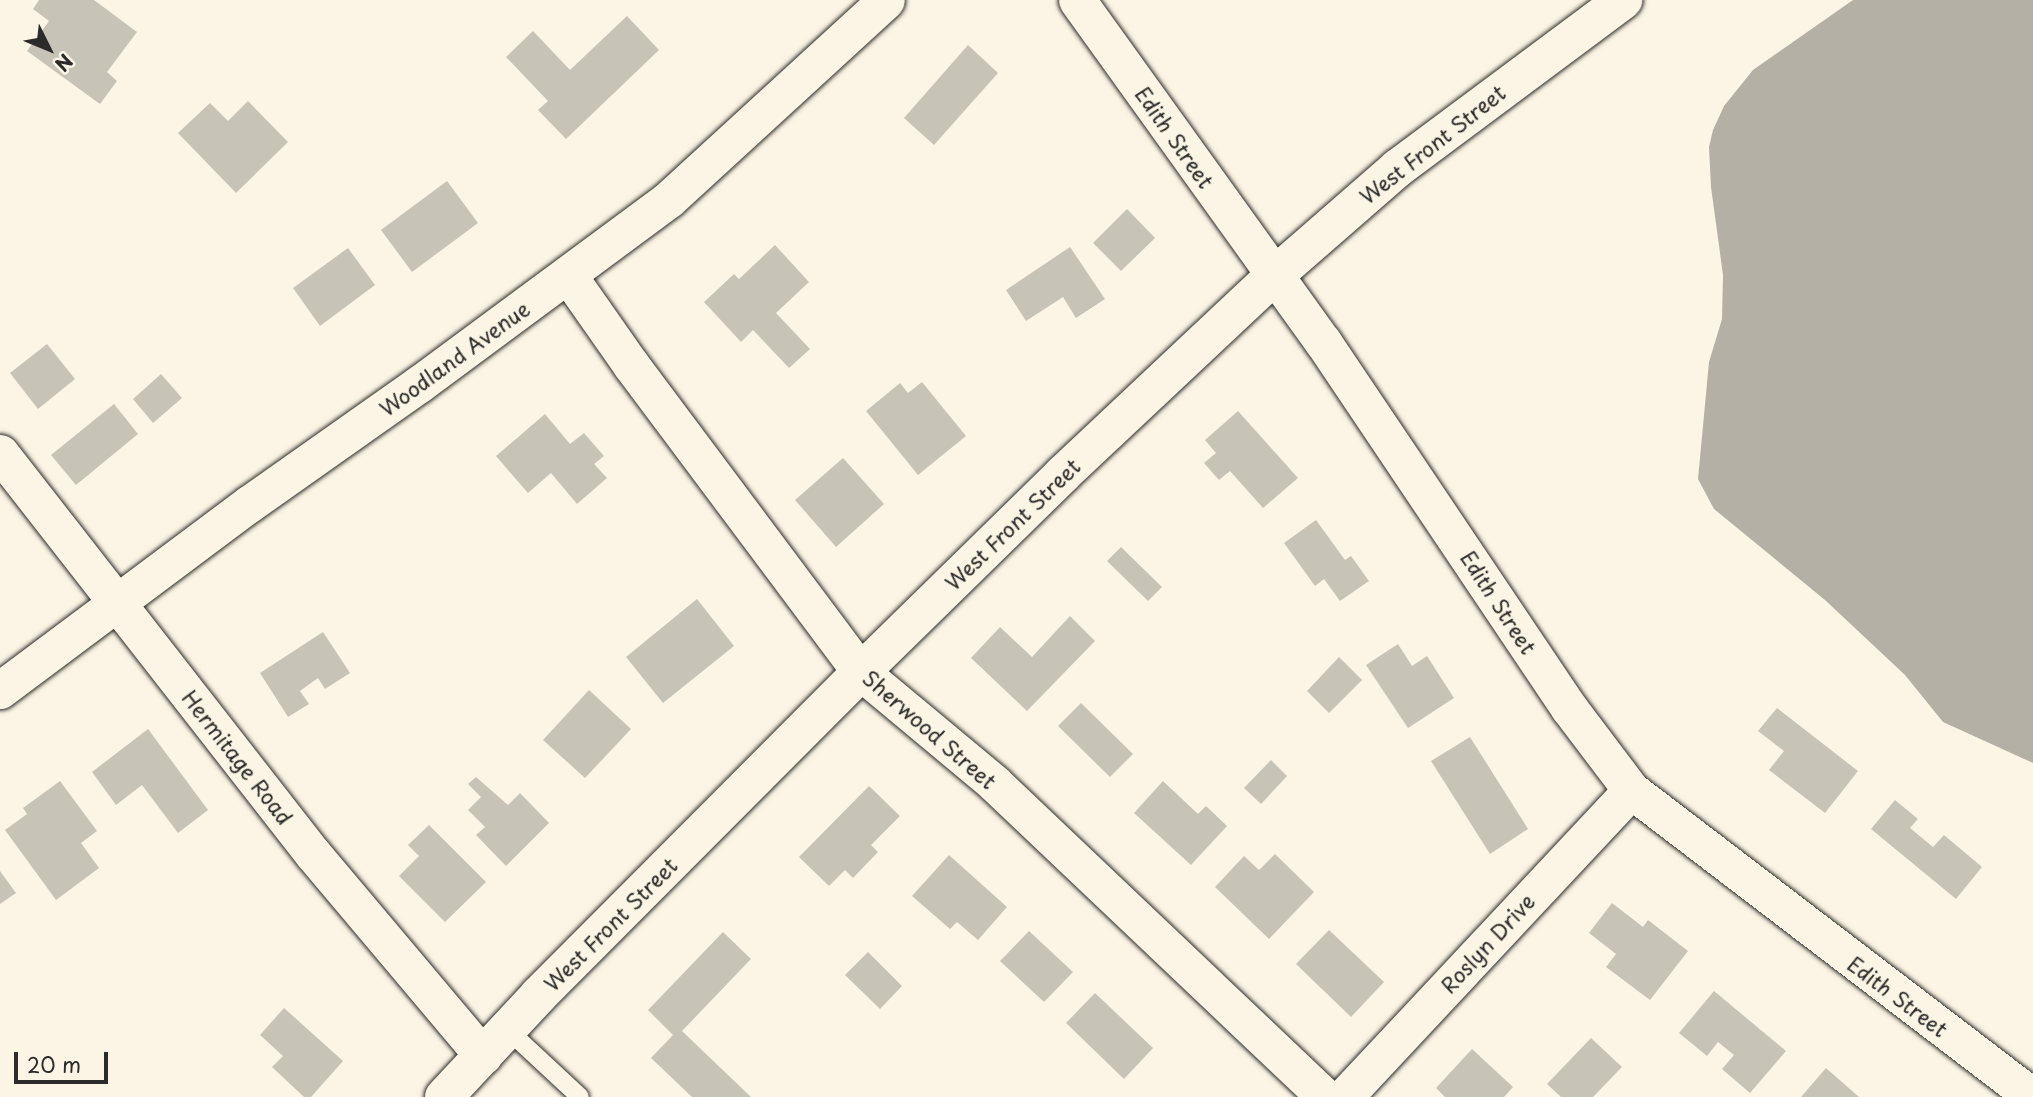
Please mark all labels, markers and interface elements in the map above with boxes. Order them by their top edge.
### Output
north arrow [14,14,84,84]
text: N [49,48,80,78]
street label: West Front Street [1354,79,1510,209]
street label: Edith Street [1130,81,1220,193]
street label: Woodland Avenue [374,295,534,421]
street label: West Front Street [939,453,1085,595]
street label: Edith Street [1456,545,1542,659]
street label: Sherwood Street [858,664,1002,794]
street label: Hermitage Road [178,685,298,829]
street label: West Front Street [538,852,682,996]
street label: Roslyn Drive [1435,888,1539,998]
street label: Edith Street [1842,950,1954,1042]
scale bar [18,1038,112,1082]
text: 20 m [27,1048,81,1080]

